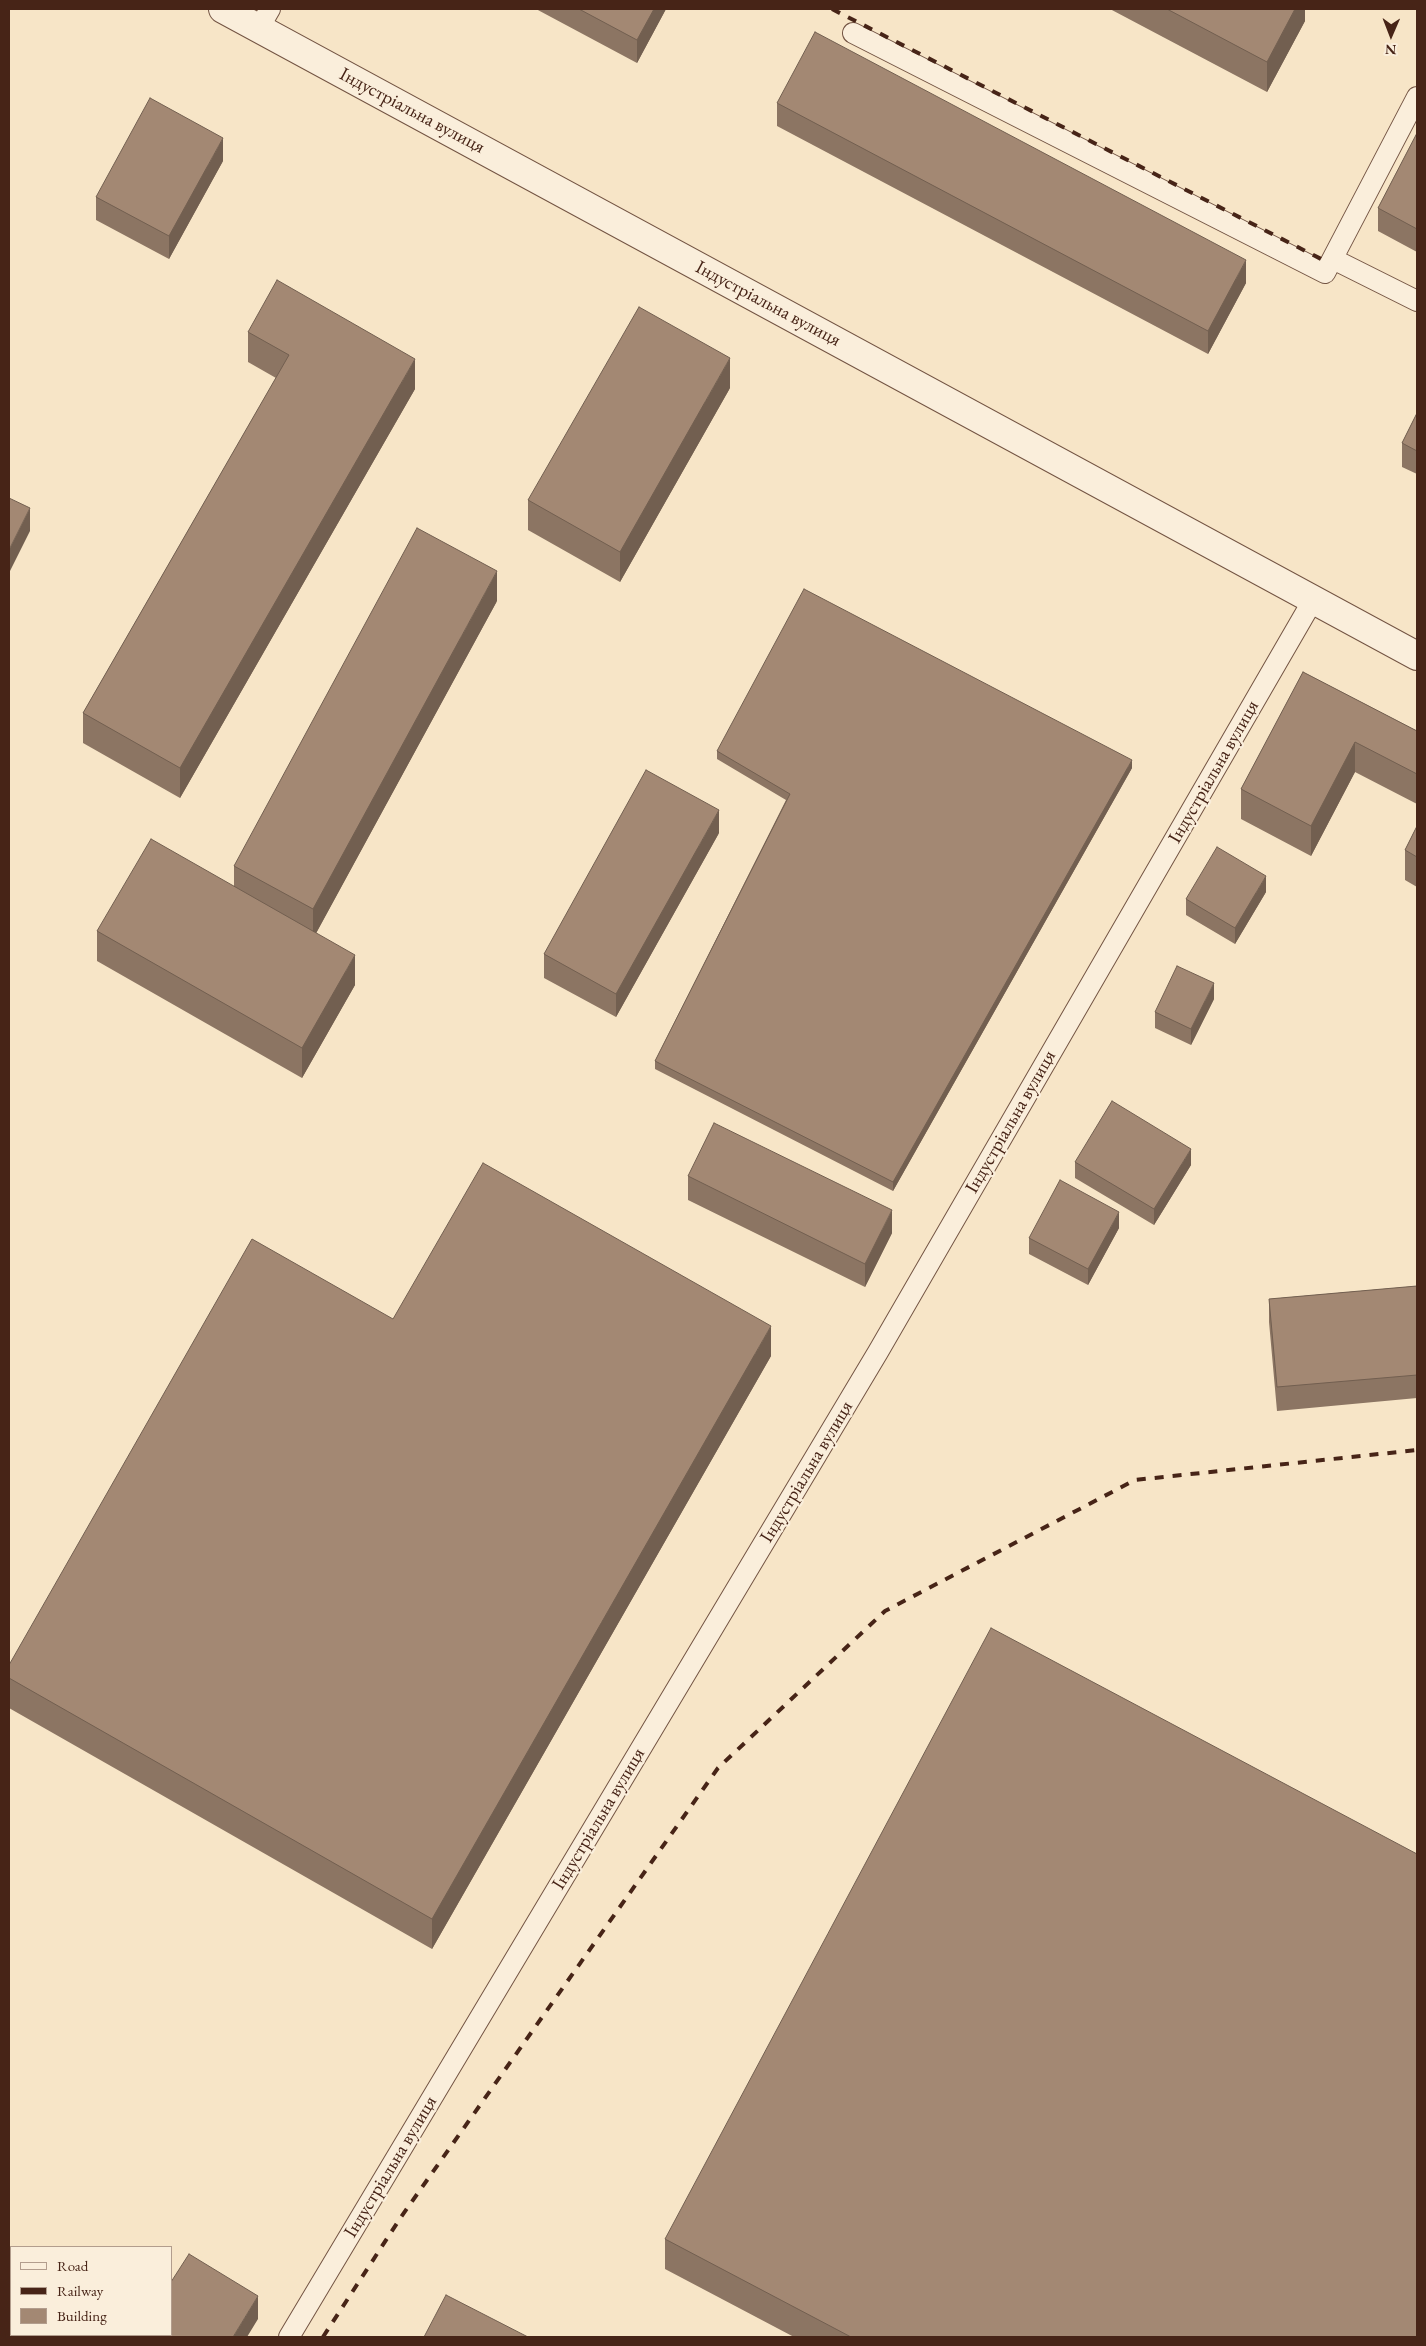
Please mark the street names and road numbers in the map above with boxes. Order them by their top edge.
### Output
street label: Індустріальна вулиця [335,63,489,159]
street label: Індустріальна вулиця [691,256,845,352]
street label: Індустріальна вулиця [1164,696,1264,848]
street label: Індустріальна вулиця [961,1046,1061,1198]
street label: Індустріальна вулиця [756,1397,858,1547]
street label: Індустріальна вулиця [548,1744,650,1894]
street label: Індустріальна вулиця [340,2092,442,2242]

